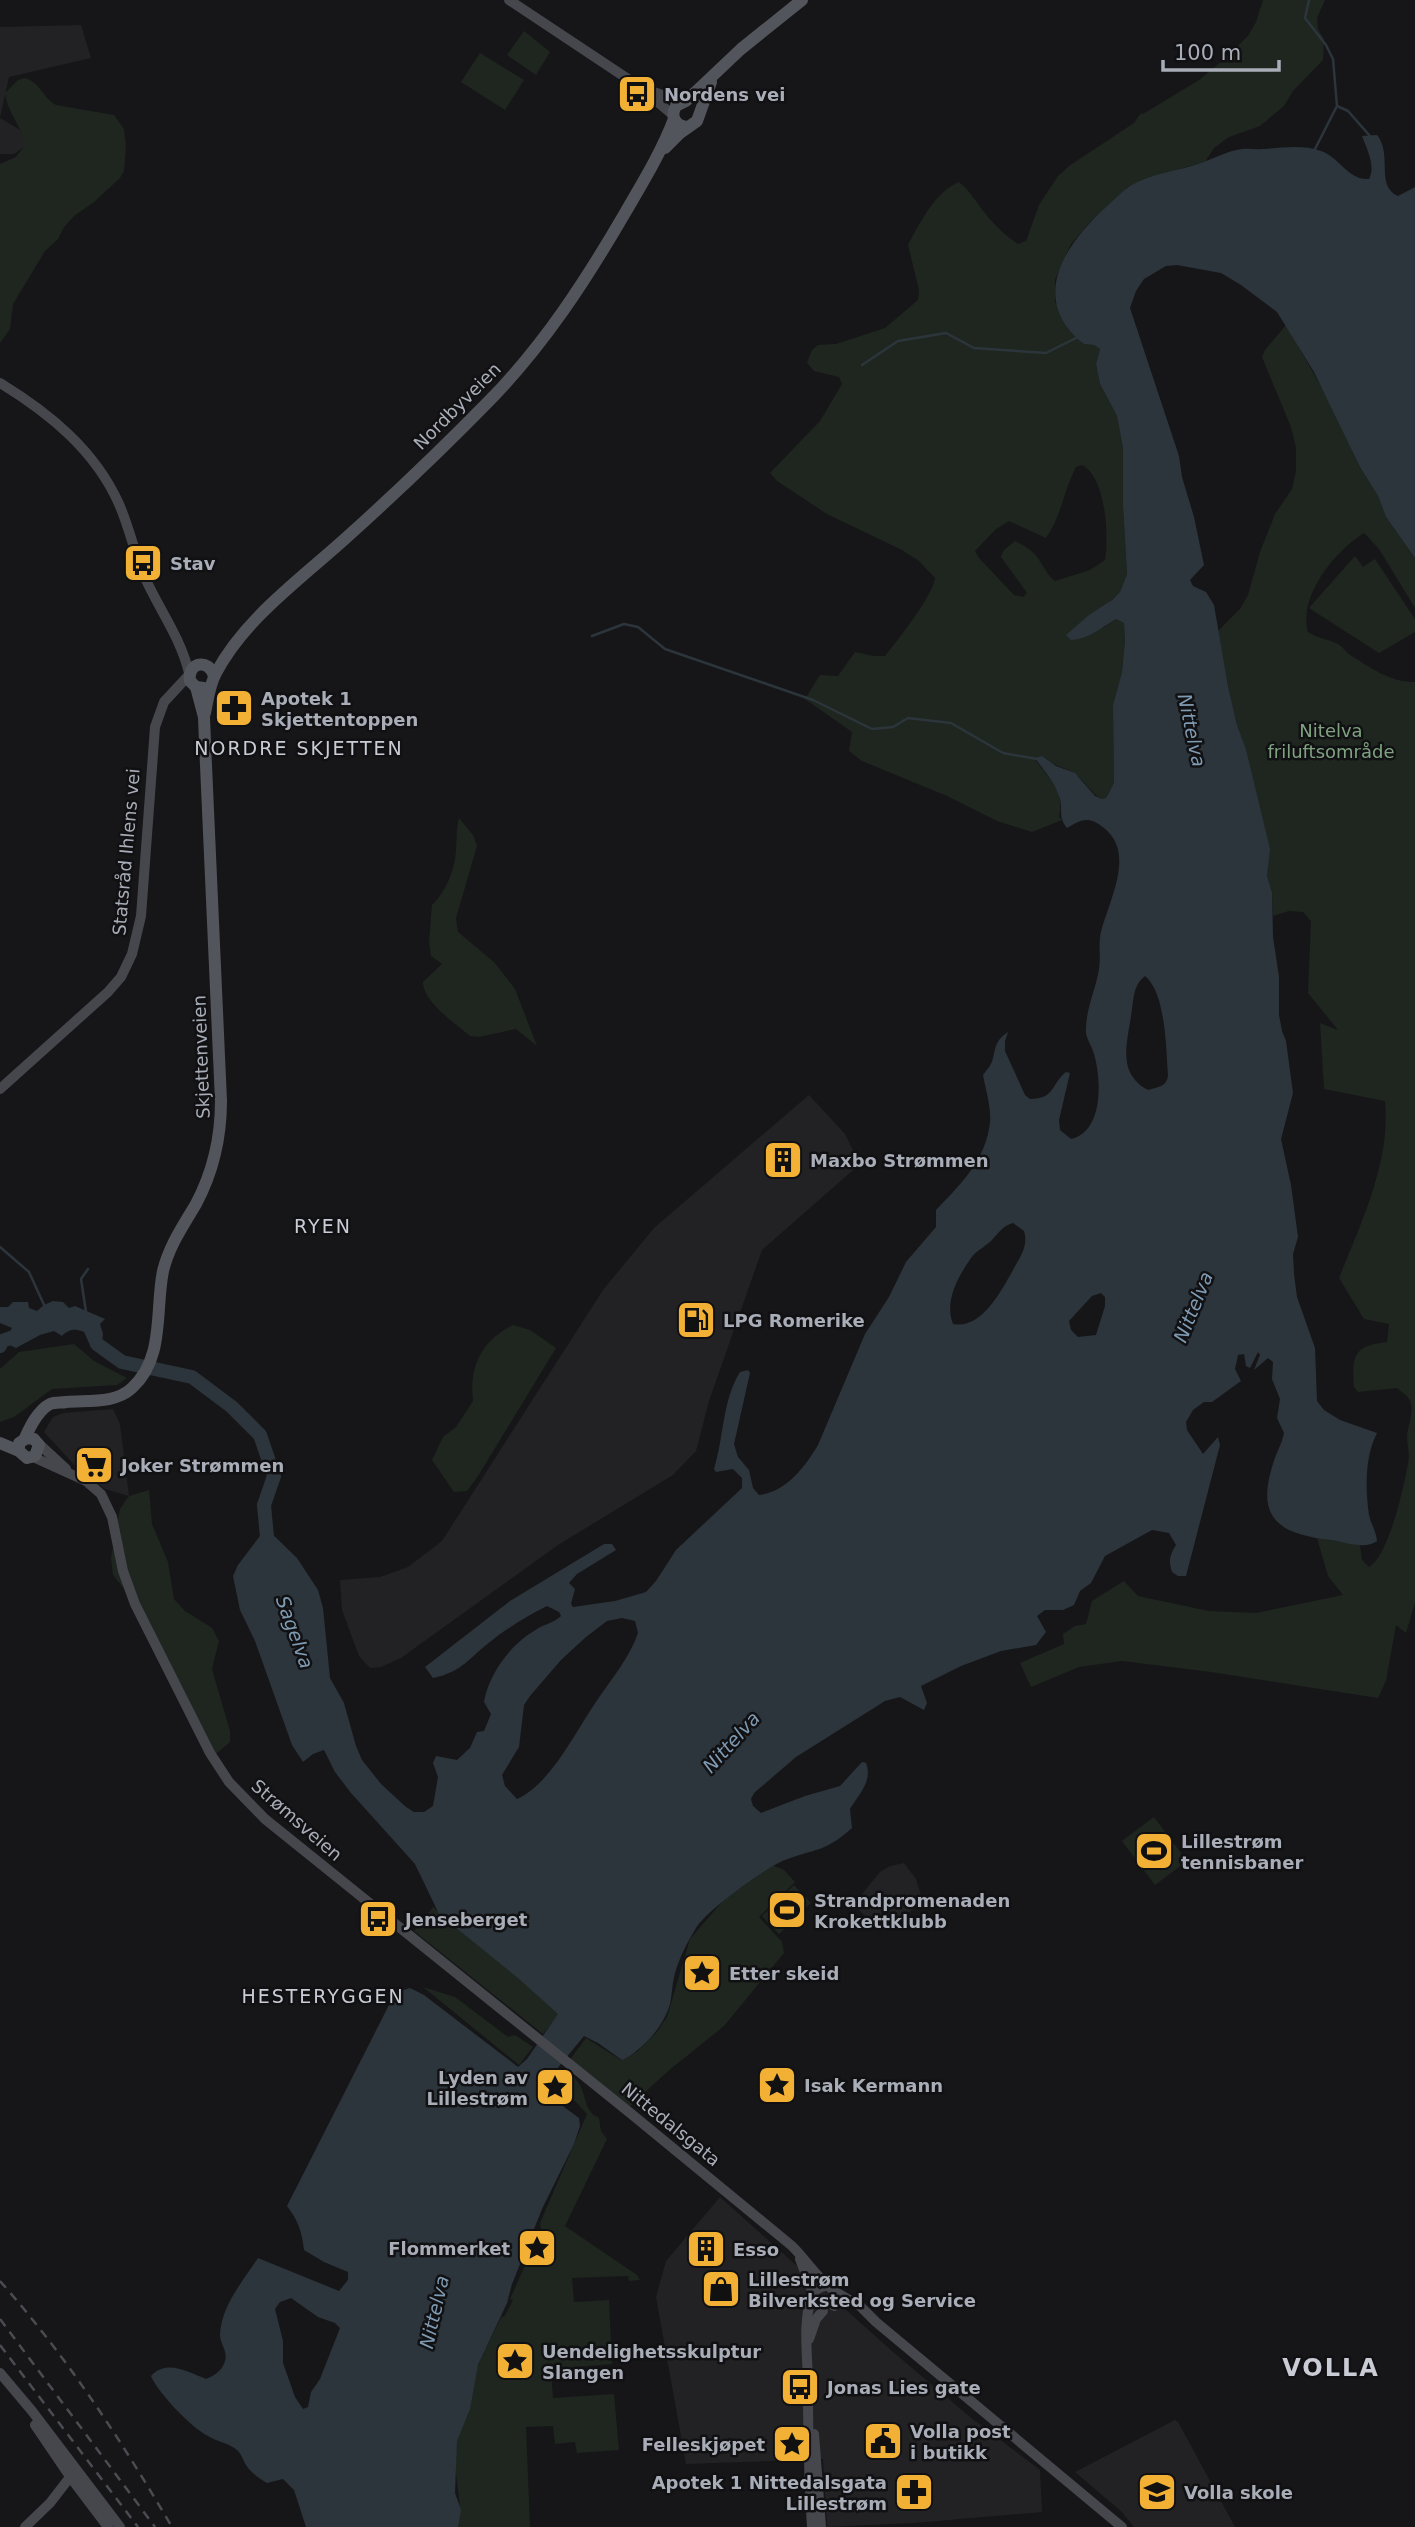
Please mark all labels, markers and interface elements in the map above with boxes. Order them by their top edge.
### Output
scale bar [1163,28,1278,72]
text: 100 m [1174,41,1241,65]
bus stop icon: Nordens vei [616,73,658,115]
place label: Nordens vei [664,84,785,105]
street label: Nordbyveien [409,358,505,454]
bus stop icon: Stav [122,542,164,584]
place label: Stav [170,553,216,574]
pharmacy icon: Apotek 1 Skjettentoppen [213,687,255,729]
place label: Apotek 1 Skjettentoppen [261,688,418,730]
water label: Nittelva [1174,691,1210,769]
park label: Nitelva friluftsområde [1267,720,1395,762]
district label: NORDRE SKJETTEN [194,737,404,759]
street label: Statsråd Ihlens vei [108,768,144,936]
street label: Skjettenveien [188,995,214,1119]
building icon: Maxbo Strømmen [762,1139,804,1181]
place label: Maxbo Strømmen [810,1150,989,1171]
district label: RYEN [294,1215,352,1237]
water label: Nittelva [1169,1268,1217,1346]
fuel station icon: LPG Romerike [675,1299,717,1341]
place label: LPG Romerike [723,1310,865,1331]
supermarket icon: Joker Strømmen [73,1444,115,1486]
place label: Joker Strømmen [119,1455,284,1476]
water label: Sagelva [272,1593,318,1671]
water label: Nittelva [698,1707,764,1777]
street label: Strømsveien [247,1775,347,1865]
sports icon: Lillestrøm tennisbaner [1133,1830,1175,1872]
place label: Lillestrøm tennisbaner [1181,1831,1303,1873]
sports icon: Strandpromenaden Krokettklubb [766,1889,808,1931]
place label: Strandpromenaden Krokettklubb [814,1890,1010,1932]
bus stop icon: Jenseberget [357,1898,399,1940]
place label: Jenseberget [403,1909,528,1930]
place icon: Etter skeid [681,1952,723,1994]
place label: Etter skeid [729,1963,839,1984]
district label: HESTERYGGEN [241,1985,405,2007]
place icon: Isak Kermann [756,2064,798,2106]
place icon: Lyden av Lillestrøm [534,2066,576,2108]
place label: Lyden av Lillestrøm [426,2067,528,2109]
place label: Isak Kermann [804,2075,943,2096]
street label: Nittedalsgata [617,2078,725,2170]
place icon: Flommerket [516,2227,558,2269]
building icon: Esso [685,2228,727,2270]
place label: Flommerket [388,2238,510,2259]
place label: Esso [733,2239,779,2260]
shop icon: Lillestrøm Bilverksted og Service [700,2268,742,2310]
place label: Lillestrøm Bilverksted og Service [748,2269,976,2311]
water label: Nittelva [415,2273,453,2351]
place icon: Uendelighetsskulptur Slangen [494,2340,536,2382]
place label: Uendelighetsskulptur Slangen [542,2341,761,2383]
district label: VOLLA [1282,2354,1380,2382]
bus stop icon: Jonas Lies gate [779,2366,821,2408]
place label: Jonas Lies gate [825,2377,981,2398]
public building icon: Volla post i butikk [862,2420,904,2462]
place label: Volla post i butikk [910,2421,1011,2463]
place icon: Felleskjøpet [771,2423,813,2465]
place label: Felleskjøpet [642,2434,765,2455]
pharmacy icon: Apotek 1 Nittedalsgata Lillestrøm [893,2471,935,2513]
school or university icon: Volla skole [1136,2471,1178,2513]
place label: Apotek 1 Nittedalsgata Lillestrøm [652,2472,887,2514]
place label: Volla skole [1184,2482,1293,2503]

